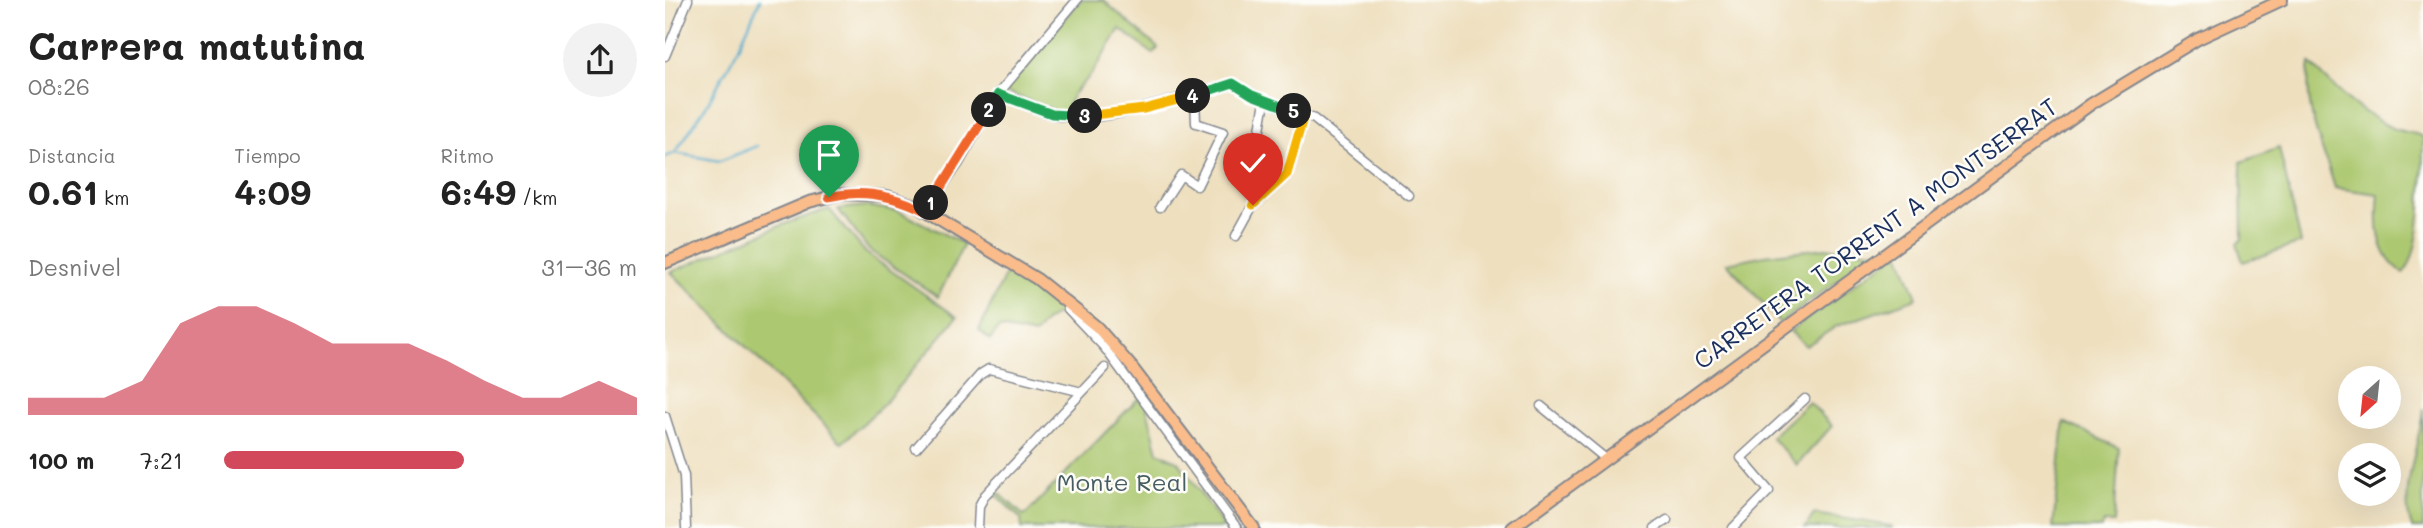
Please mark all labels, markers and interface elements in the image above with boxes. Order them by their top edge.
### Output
text: Carrera matutina [28,20,366,70]
button: share [563,23,637,97]
text: 08:26 [28,71,90,101]
pin: 4 [1175,78,1211,114]
text: 4 [1186,83,1199,108]
street label: CARRETERA TORRENT A MONTSERRAT [1687,90,2063,375]
pin: 2 [971,92,1007,128]
pin: 5 [1277,94,1311,128]
text: 2 [983,97,994,122]
text: 5 [1288,98,1299,123]
pin: 3 [1067,99,1103,134]
text: 3 [1079,103,1090,128]
pin [799,125,859,197]
pin [1223,133,1283,205]
icon: arrive [810,136,848,174]
text: Distancia [28,143,116,168]
text: Tiempo [234,143,301,168]
text: Ritmo [441,143,493,168]
icon: check [1234,144,1272,182]
text: 0.61 [28,168,98,214]
text: 4:09 [234,168,311,214]
text: 6:49 [441,168,516,214]
text: km [98,185,129,210]
text: /km [516,185,557,210]
pin: 1 [913,186,949,220]
text: 1 [926,190,935,215]
text: Desnivel [28,252,121,282]
text: 31–36 m [541,252,637,282]
north arrow [2338,366,2401,429]
map controls [2338,366,2401,506]
button: layers [2338,443,2401,506]
text: 100 m [28,445,94,475]
text: 7:21 [140,445,183,475]
park label: Monte Real [1057,466,1187,497]

